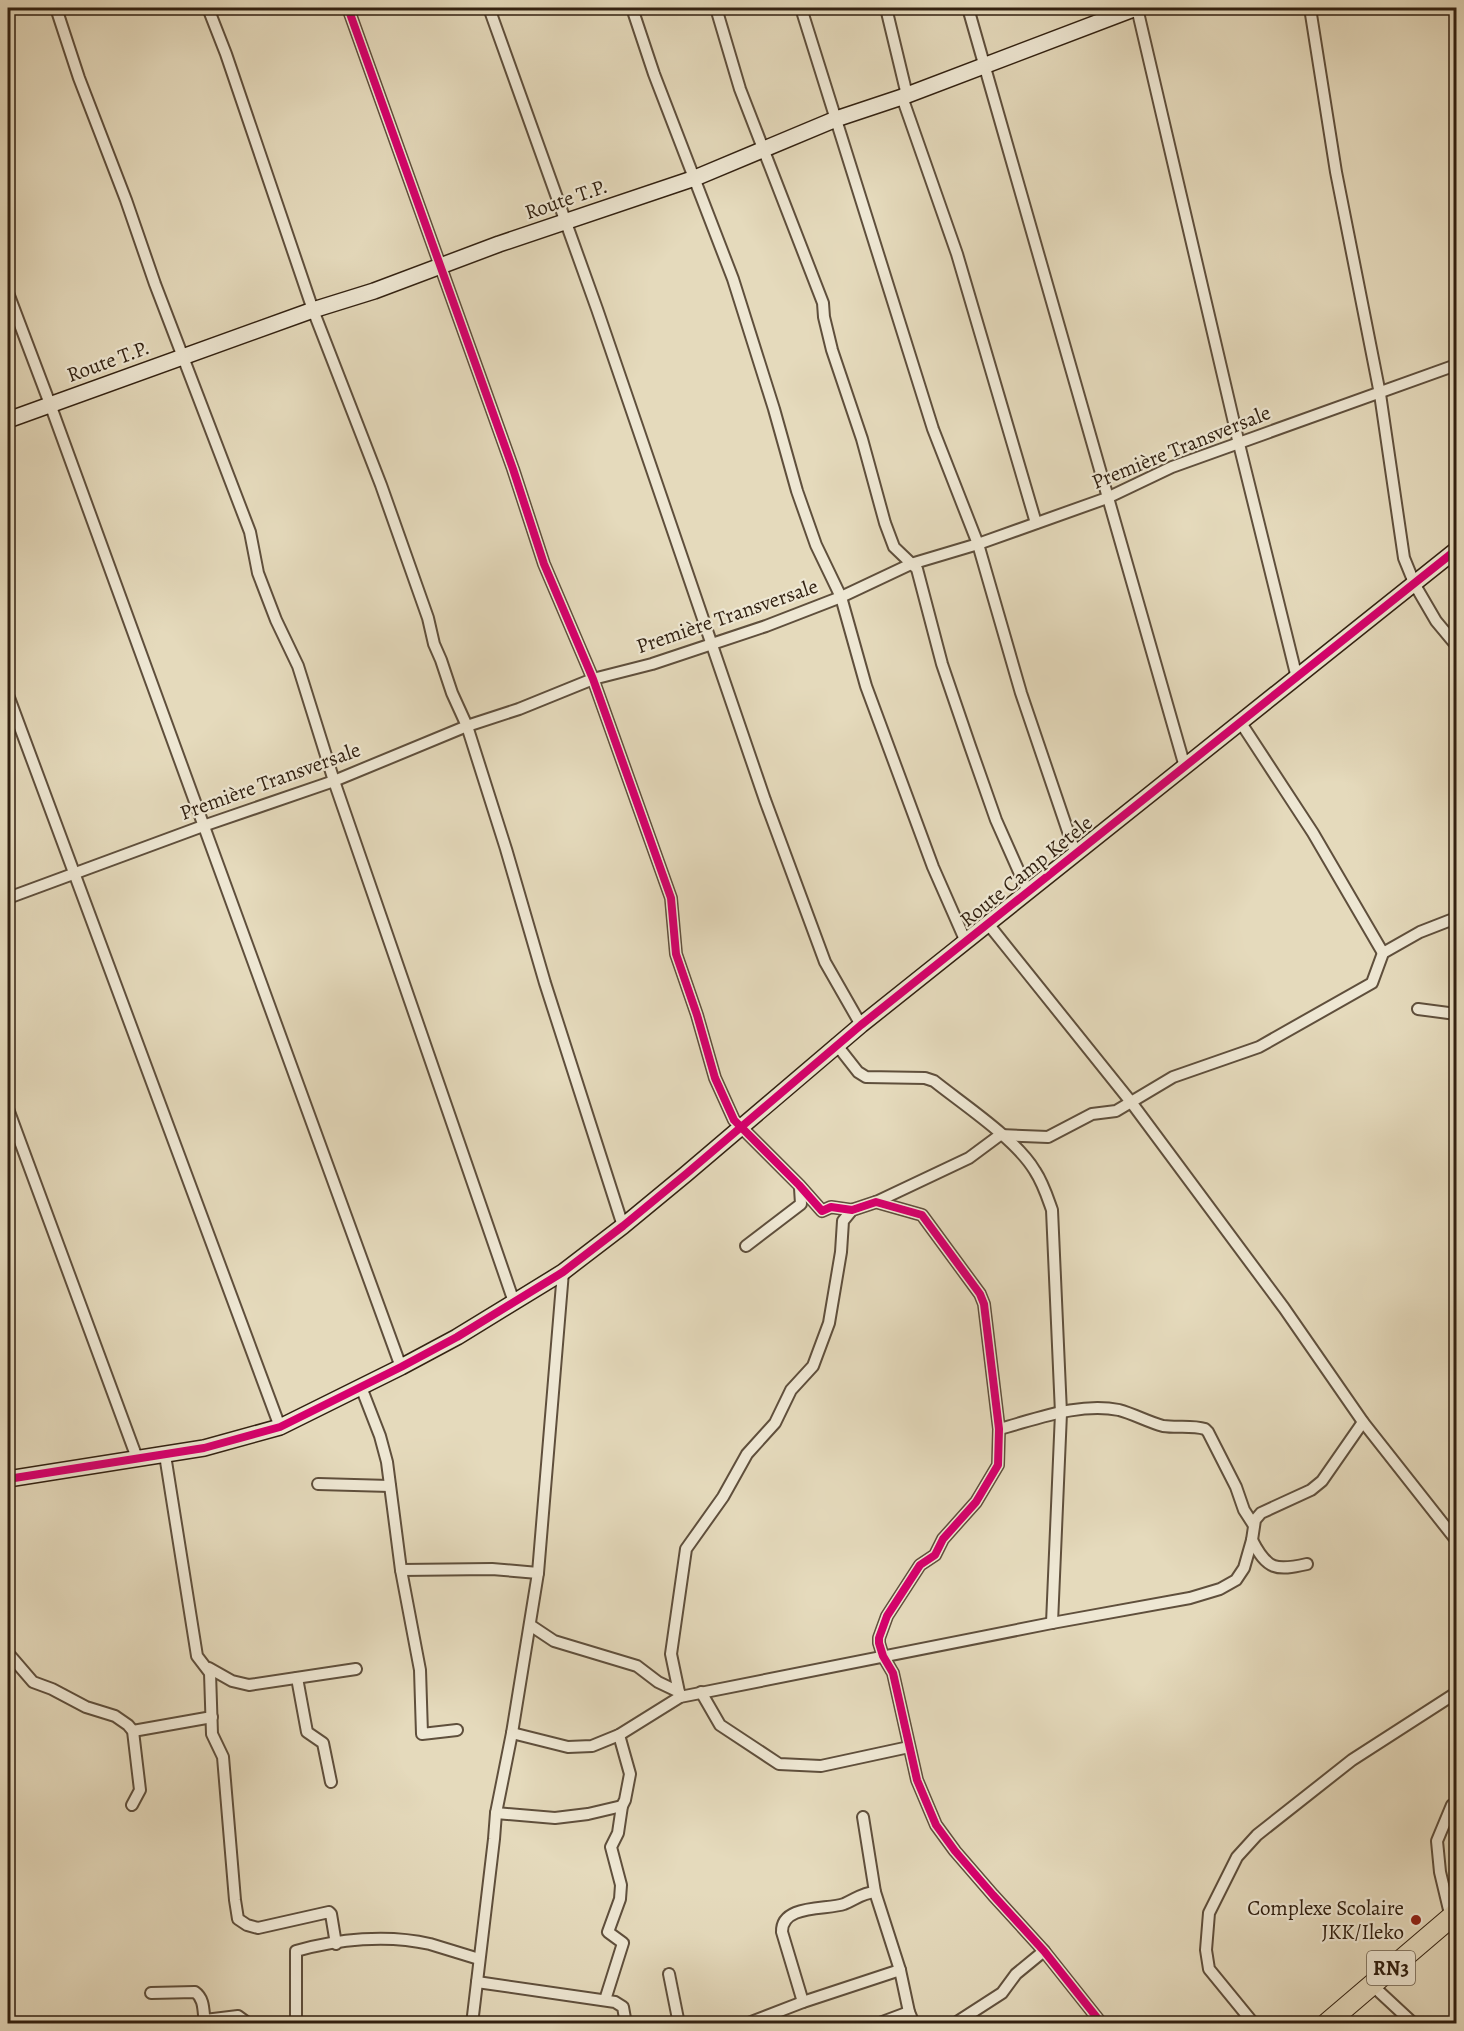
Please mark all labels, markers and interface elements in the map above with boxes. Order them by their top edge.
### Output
street label: Route T.P. [521,172,611,226]
street label: Route T.P. [63,333,153,389]
street label: Première Transversale [1087,398,1275,496]
street label: Première Transversale [632,572,822,660]
street label: Première Transversale [176,735,364,827]
street label: Route Camp Ketele [954,809,1098,933]
place label: Complexe Scolaire JKK/Ileko [1247,1894,1404,1946]
marker: Complexe Scolaire JKK/Ileko [1409,1913,1423,1927]
road number: RN3 [1367,1951,1415,1985]

